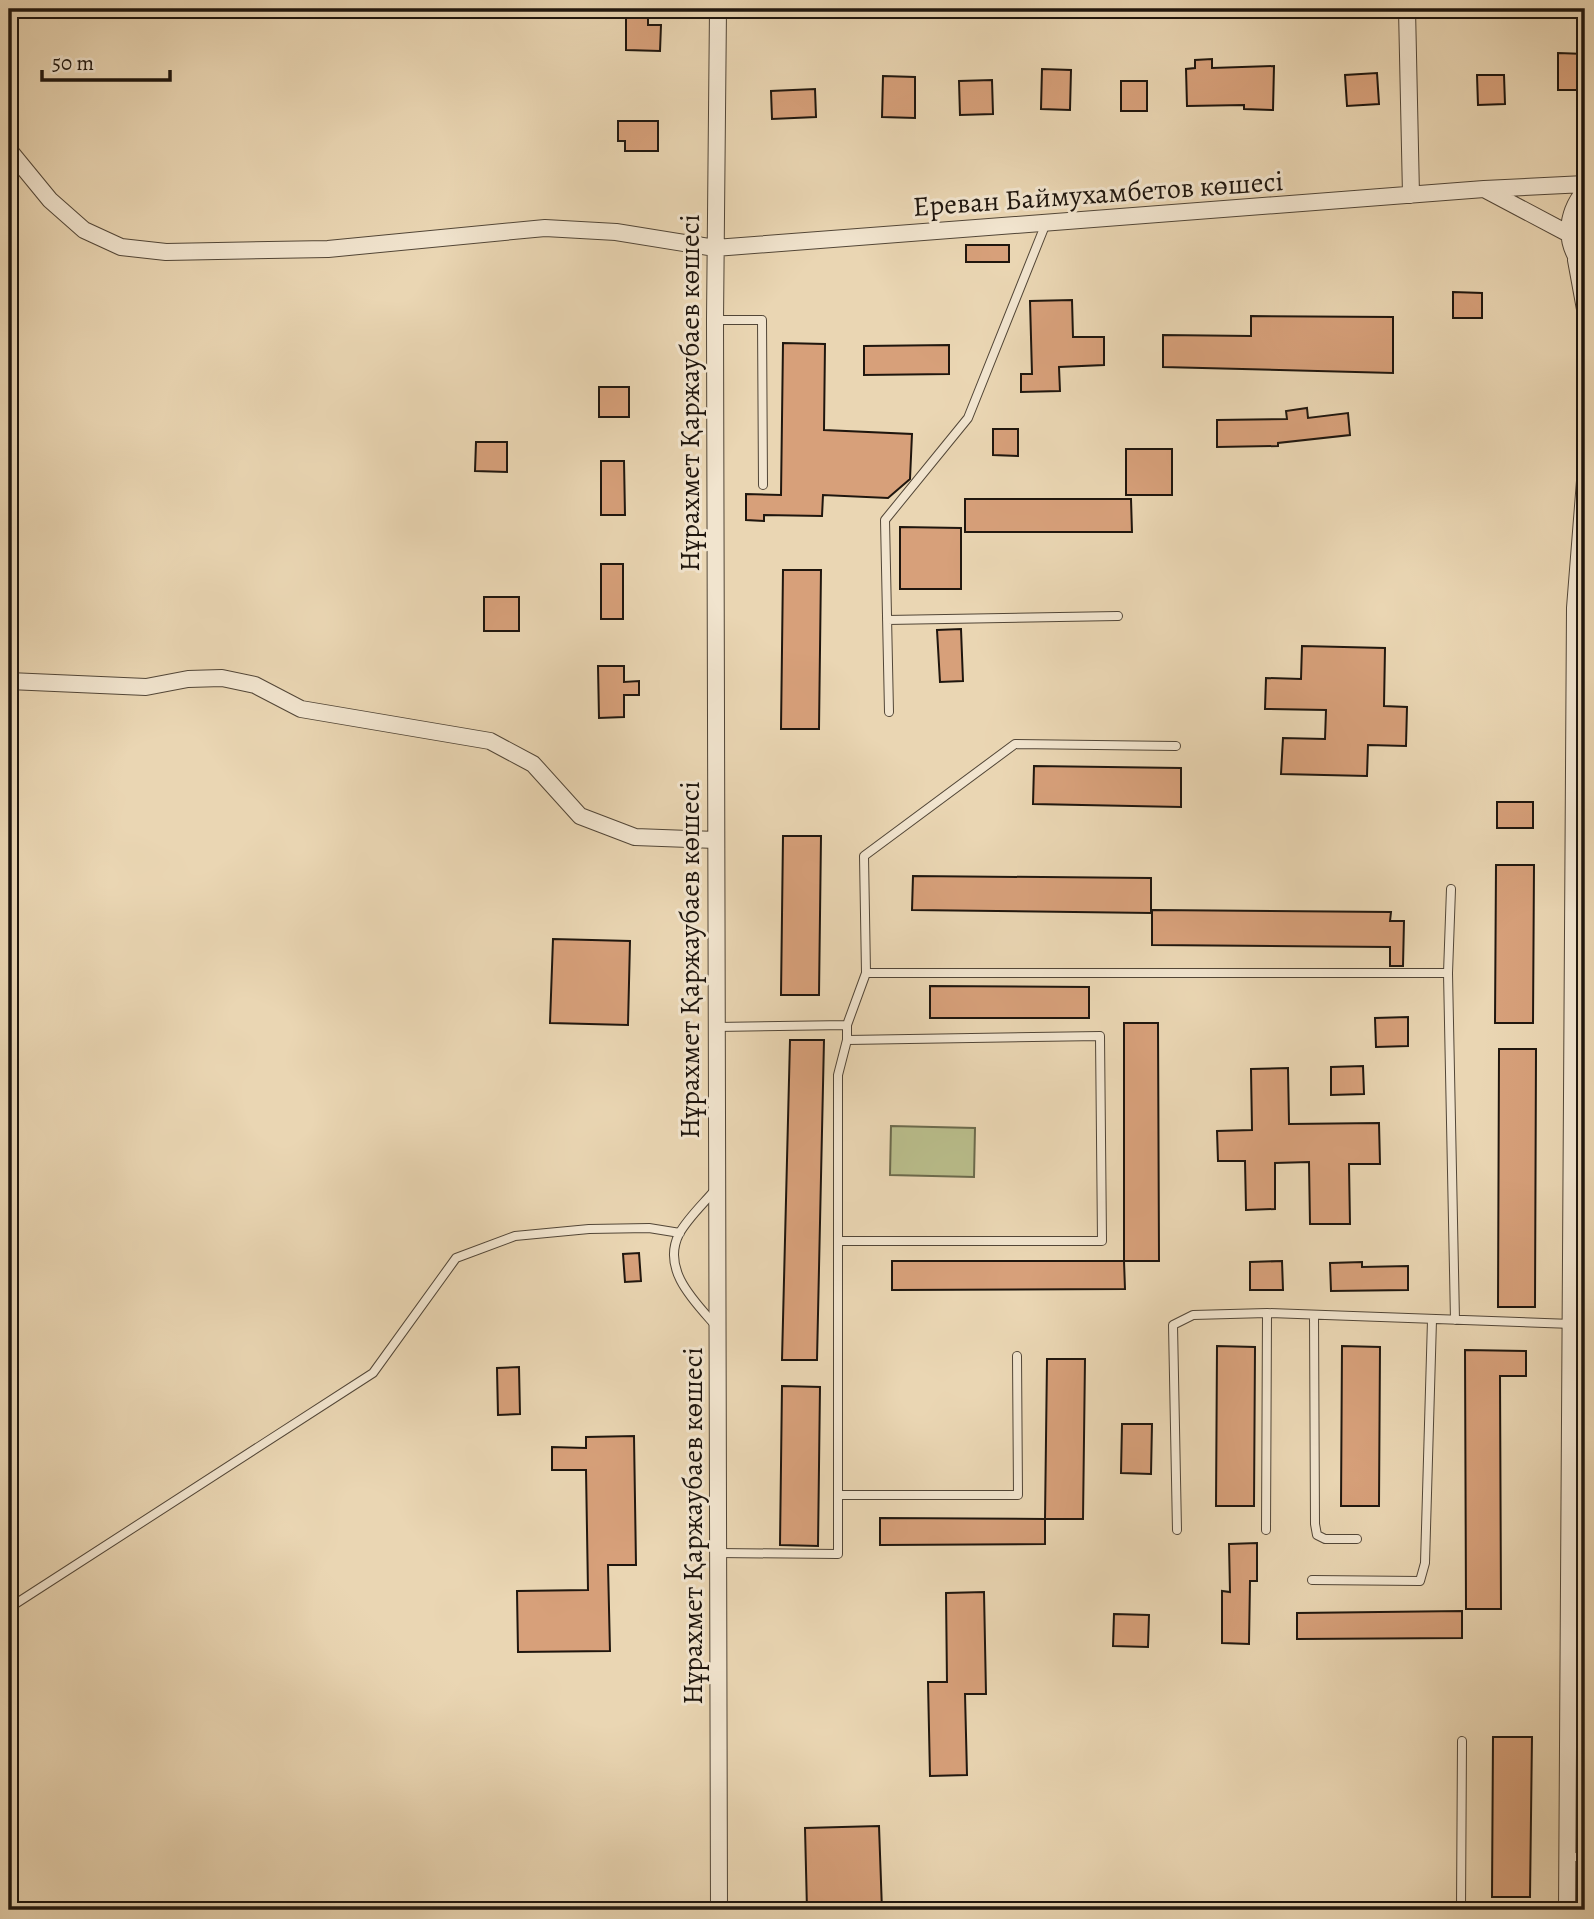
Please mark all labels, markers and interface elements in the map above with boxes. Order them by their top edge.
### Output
scale bar [42,38,170,82]
text: 50 m [52,49,94,77]
street label: Ереван Баймухамбетов көшесі [912,162,1285,226]
street label: Нұрахмет Қаржаубаев көшесі [671,214,709,572]
street label: Нұрахмет Қаржаубаев көшесі [671,781,709,1139]
street label: Нұрахмет Қаржаубаев көшесі [674,1347,712,1705]

